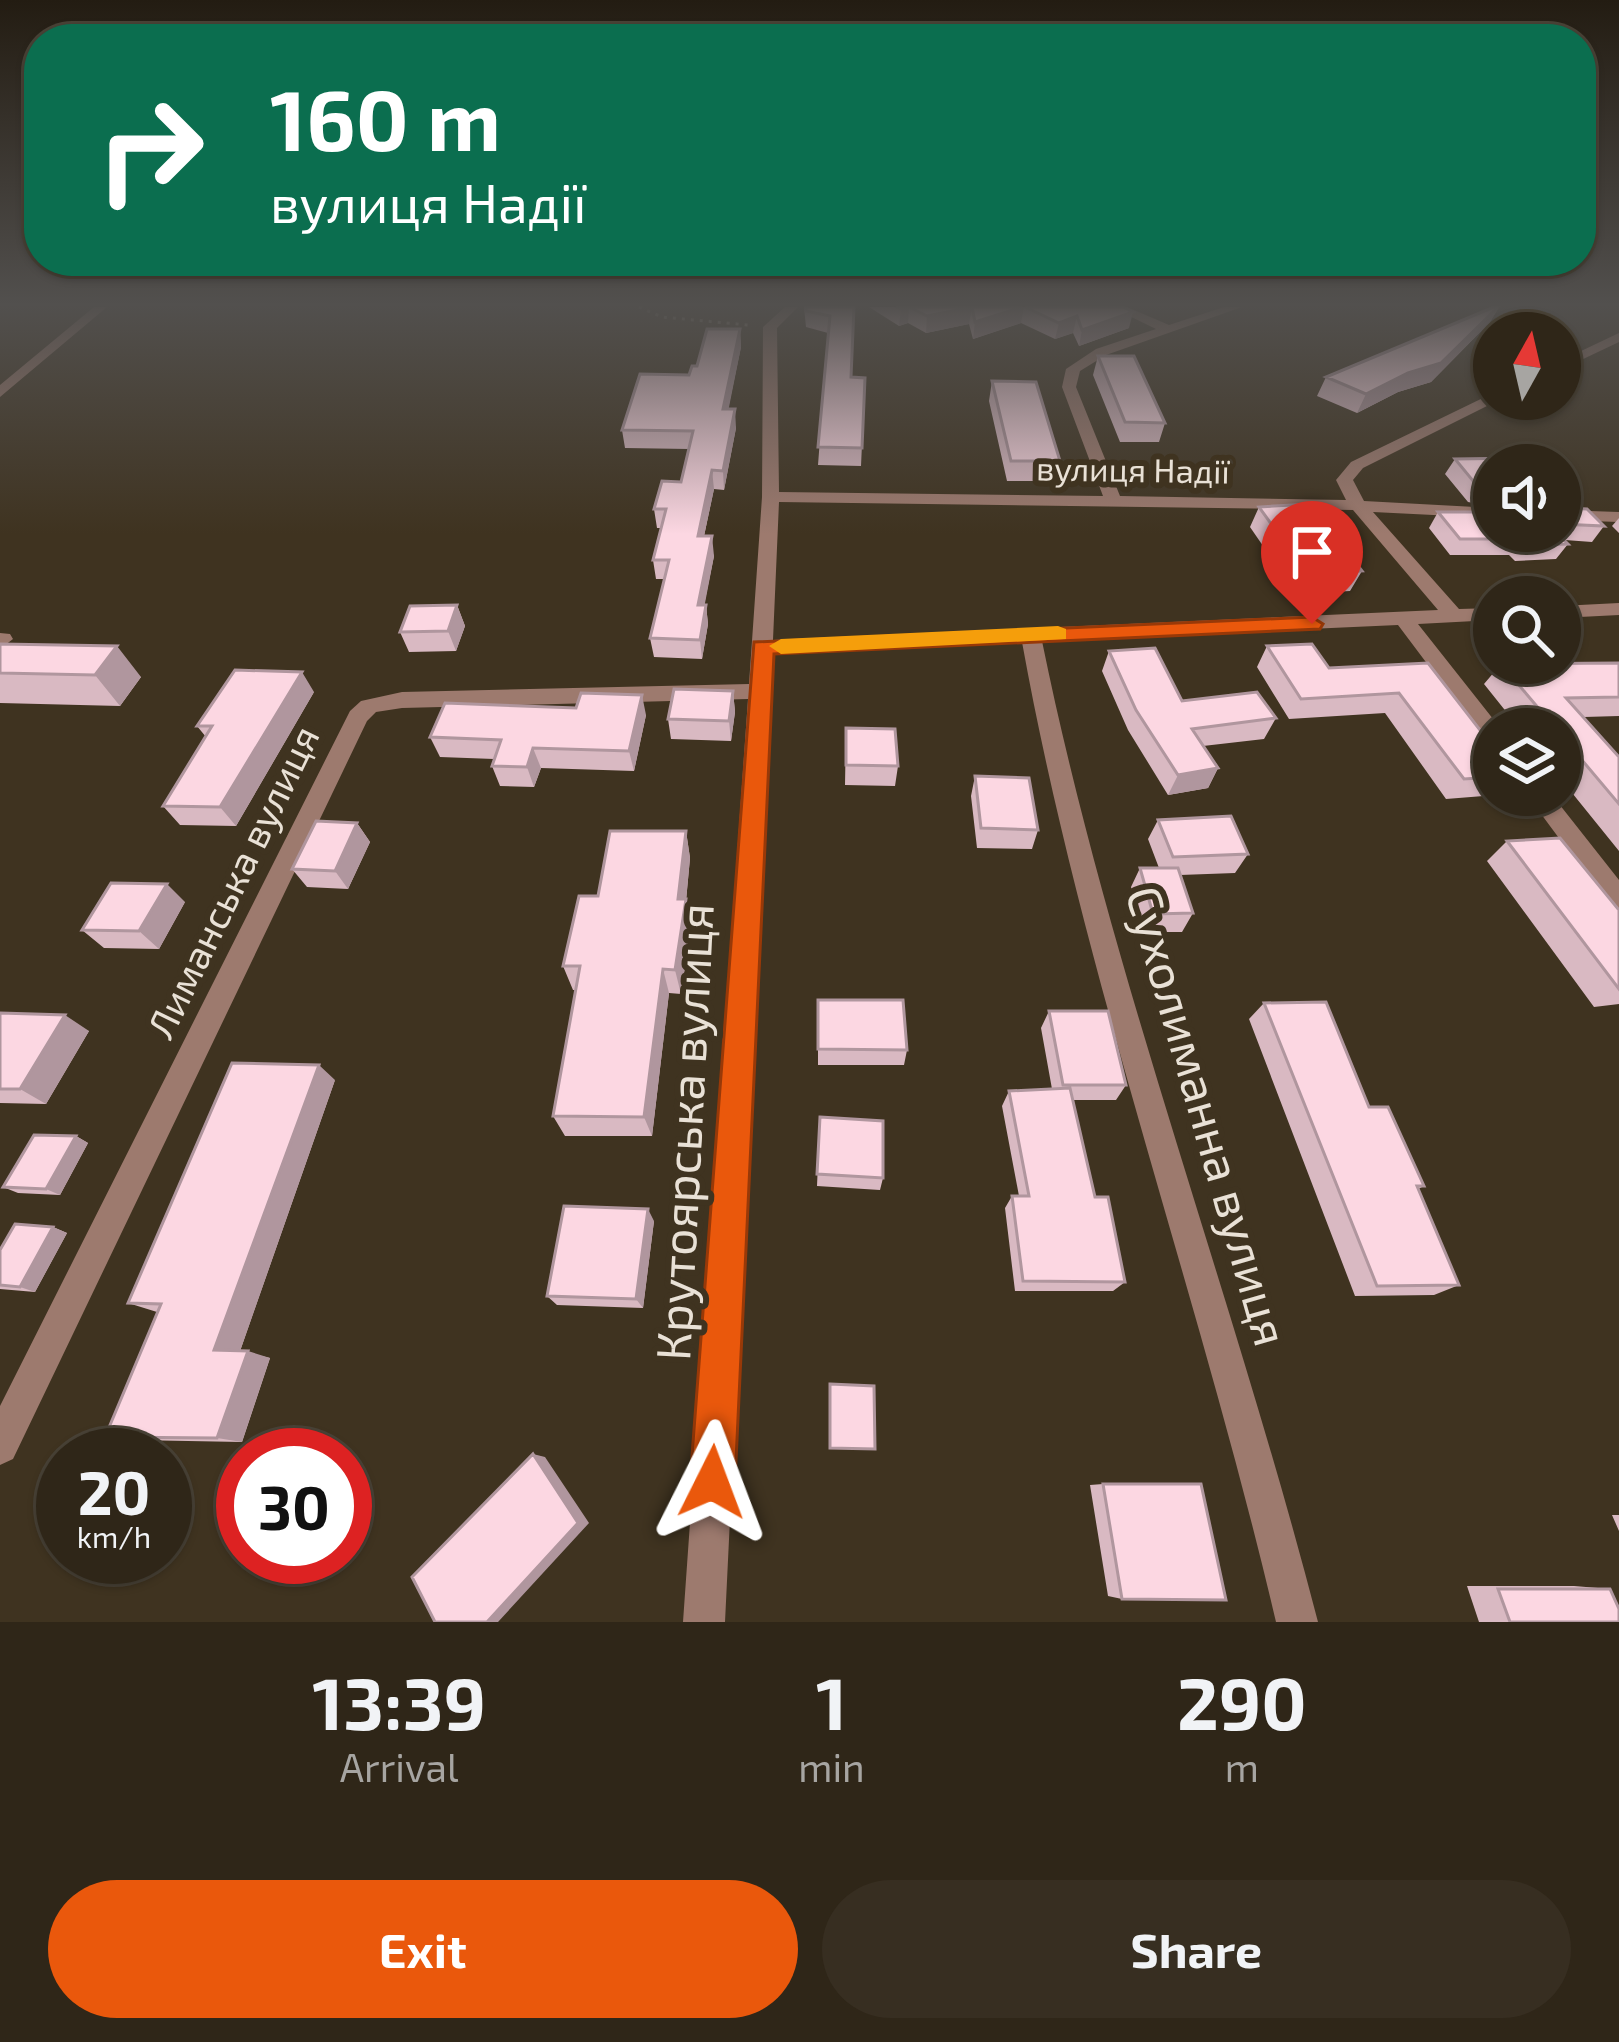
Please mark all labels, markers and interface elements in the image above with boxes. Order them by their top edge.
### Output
text: 160 m [270,67,501,168]
icon: right [72,72,228,228]
text: вулиця Надії [270,169,587,234]
north arrow [1473,312,1581,420]
map controls [1473,312,1581,816]
button: sound [1473,444,1581,552]
street label: вулиця Надії [1036,447,1231,492]
pin [1261,501,1363,624]
icon: arrive [1279,519,1345,585]
button: search [1473,576,1581,684]
button: layers [1473,708,1581,816]
street label: Лиманська вулиця [136,717,329,1046]
street label: Сухолиманна вулиця [1115,879,1302,1352]
street label: Крутоярська вулиця [642,902,725,1362]
position arrow [649,1419,775,1545]
speed limit sign: 30 [216,1428,372,1584]
text: 20 [78,1455,150,1527]
text: km/h [77,1518,151,1554]
text: 13:39 [312,1658,486,1744]
text: 1 [816,1658,847,1744]
text: 290 [1177,1658,1307,1744]
text: Arrival [340,1743,458,1790]
text: min [798,1743,865,1790]
text: m [1225,1743,1259,1790]
button: Exit [48,1880,798,2018]
button: Share [822,1880,1571,2018]

